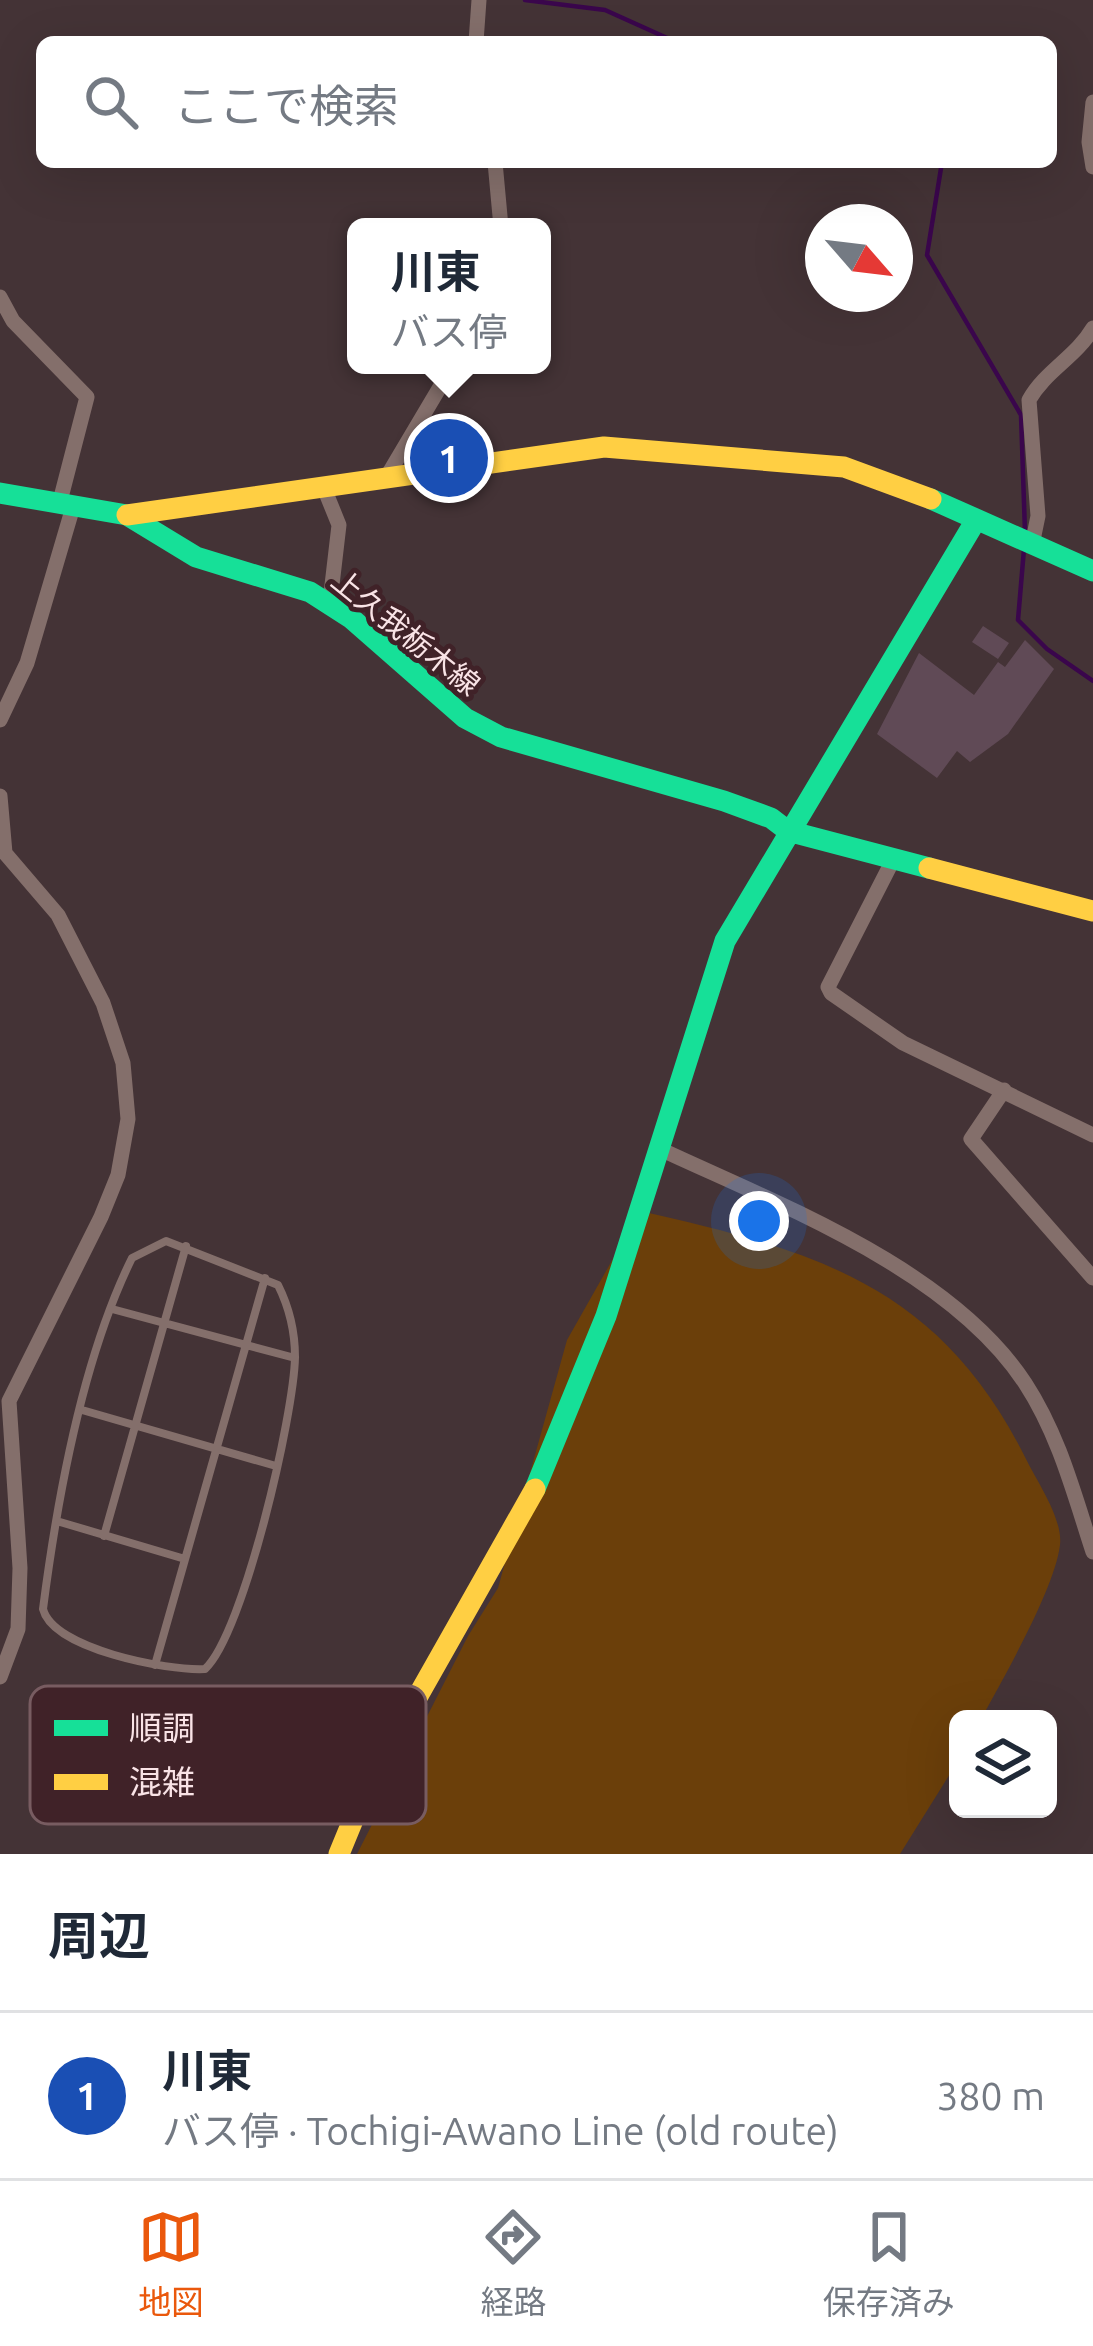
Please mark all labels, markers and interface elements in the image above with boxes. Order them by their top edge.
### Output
search box [36,36,1057,168]
icon: search [78,69,144,135]
text: ここで検索 [174,80,399,131]
north arrow [805,204,913,312]
popup [347,218,551,374]
text: 川東 [390,246,481,297]
text: バス停 [390,310,508,353]
pin: 1 [410,413,488,503]
street label: 上久我栃木線 [325,562,487,702]
your location [729,1191,789,1251]
legend [30,1686,426,1824]
text: 順調 [129,1709,195,1746]
map controls [949,1710,1057,1818]
button: layers [949,1710,1057,1818]
text: 混雑 [129,1763,195,1800]
text: 周辺 [48,1906,150,1964]
text: 川東 [162,2045,252,2096]
text: 1 [76,2074,98,2117]
text: 380 m [936,2074,1045,2117]
text: バス停 · Tochigi-Awano Line (old route) [162,2109,839,2152]
tab: 地図 [138,2204,204,2324]
tab: 経路 [480,2204,546,2324]
tab: 保存済み [823,2204,955,2324]

